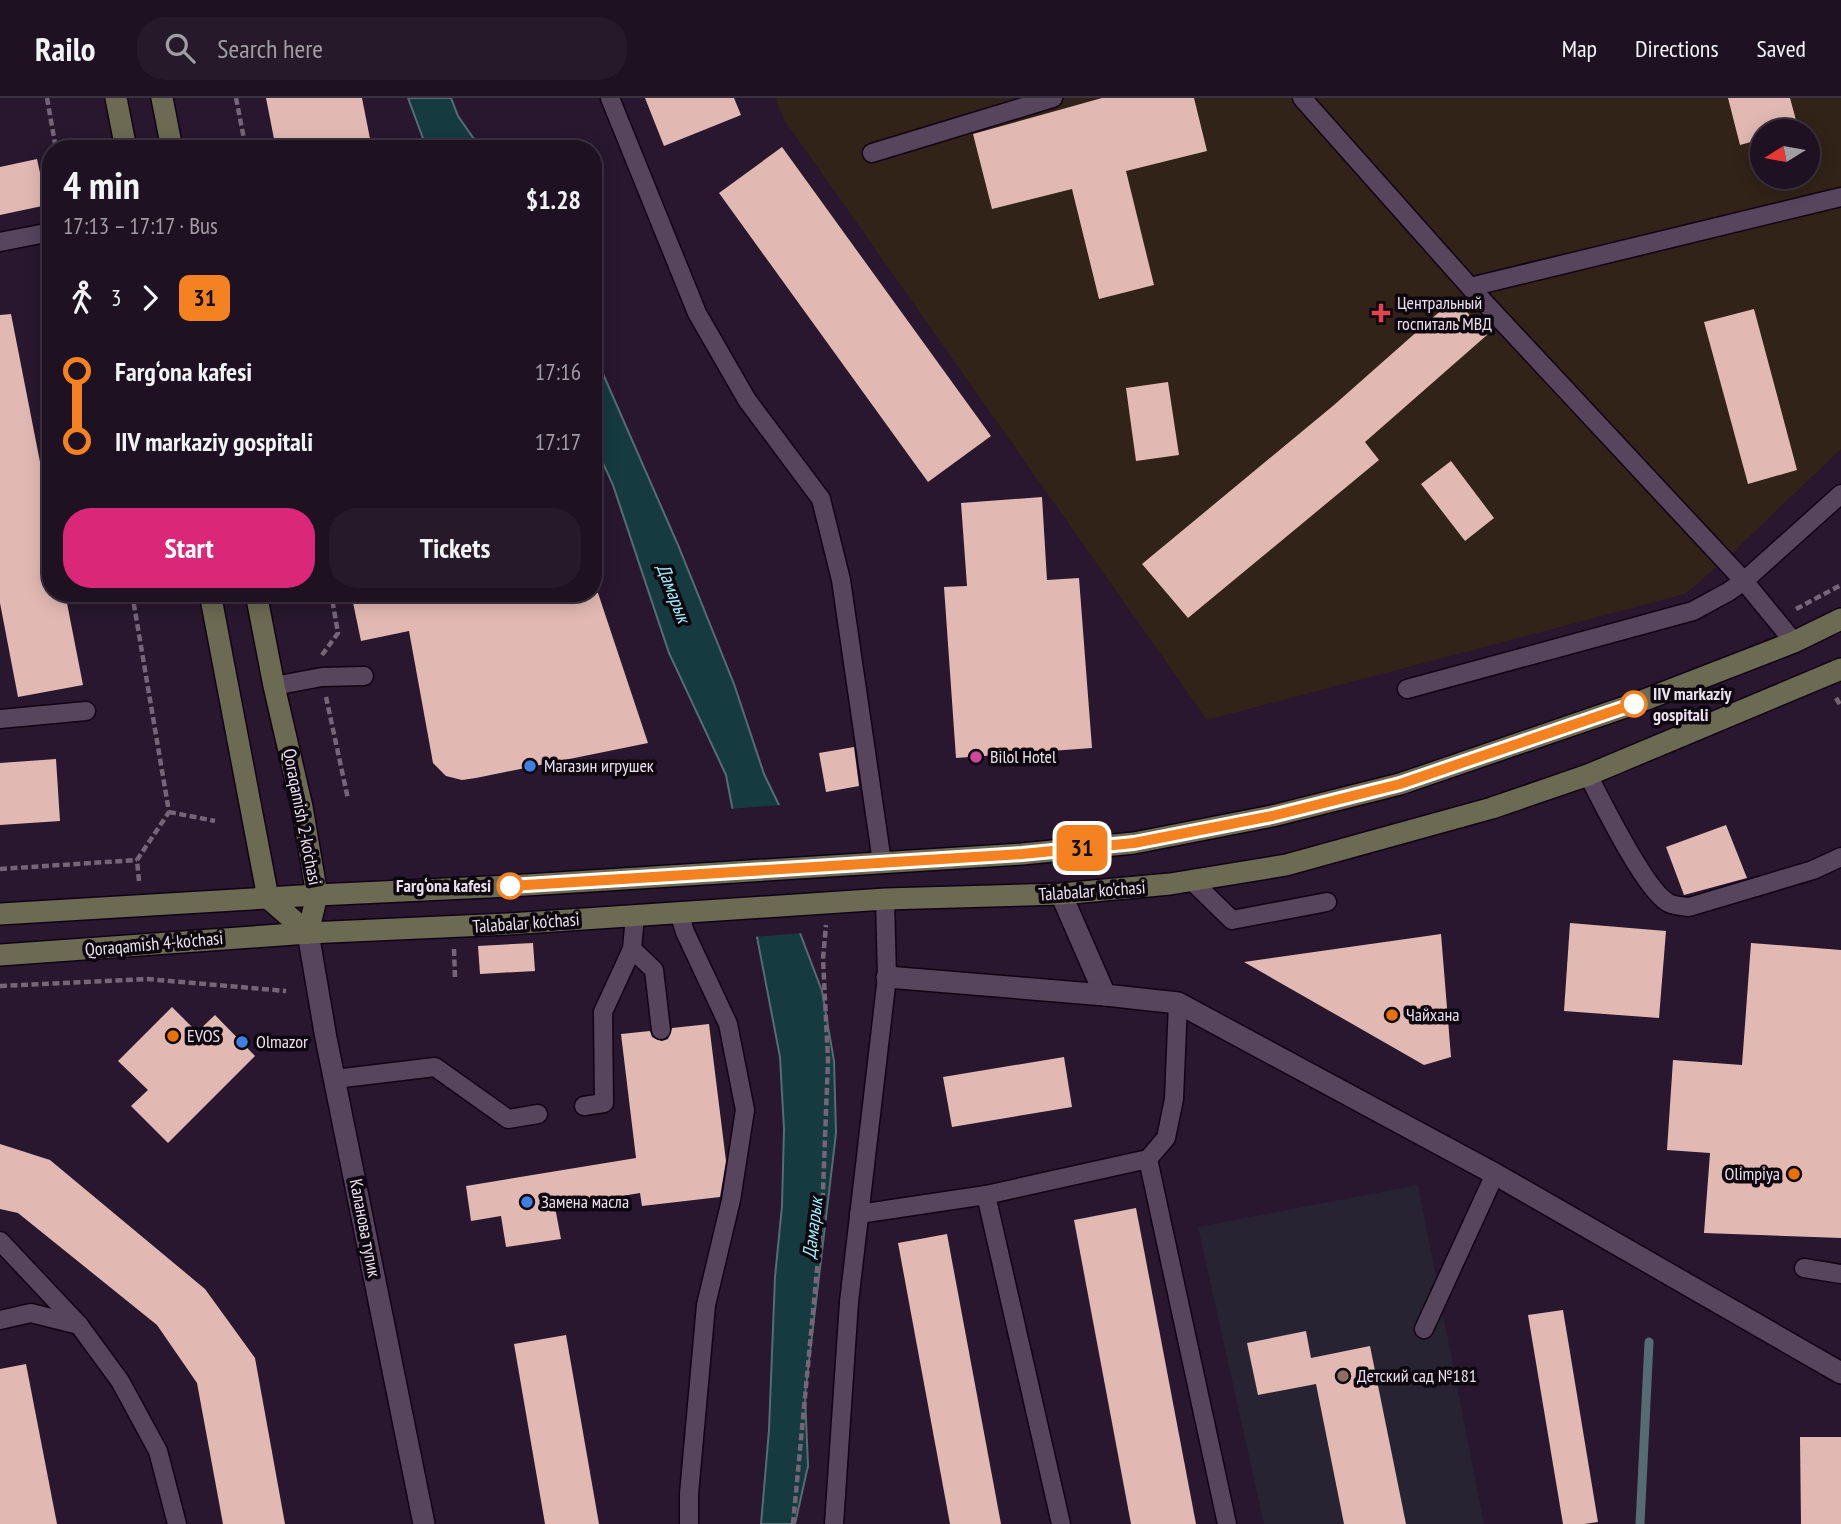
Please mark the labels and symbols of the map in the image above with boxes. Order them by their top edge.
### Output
north arrow [1750,119,1820,189]
place label: Центральный госпиталь МВД [1397,291,1492,335]
marker: Центральный госпиталь МВД [1371,303,1391,323]
water label: Дамарык [651,559,697,628]
place label: IIV markaziy gospitali [1653,682,1732,726]
marker: IIV markaziy gospitali [1621,691,1647,717]
place label: Bilol Hotel [990,745,1057,768]
street label: Qoraqamish 2-ko'chasi [278,747,327,887]
marker: Bilol Hotel [968,749,984,765]
place label: Магазин игрушек [544,754,654,777]
marker: Магазин игрушек [522,758,538,774]
line badge: 31 [1050,825,1114,871]
marker: Farg‘ona kafesi [497,873,523,899]
place label: Farg‘ona kafesi [396,874,491,897]
street label: Talabalar ko'chasi [1038,875,1146,906]
street label: Talabalar ko'chasi [472,907,580,938]
street label: Qoraqamish 4-ko'chasi [84,926,224,961]
place label: Чайхана [1406,1003,1460,1026]
marker: Чайхана [1384,1007,1400,1023]
place label: EVOS [187,1024,221,1047]
marker: EVOS [165,1028,181,1044]
place label: Olmazor [256,1030,308,1053]
marker: Olmazor [234,1034,250,1050]
place label: Olimpiya [1725,1162,1780,1185]
marker: Olimpiya [1786,1166,1802,1182]
street label: Каланова тупик [345,1177,386,1279]
place label: Замена масла [541,1190,629,1213]
marker: Замена масла [519,1194,535,1210]
water label: Дамарык [796,1194,828,1261]
place label: Детский сад №181 [1357,1364,1477,1387]
marker: Детский сад №181 [1335,1368,1351,1384]

